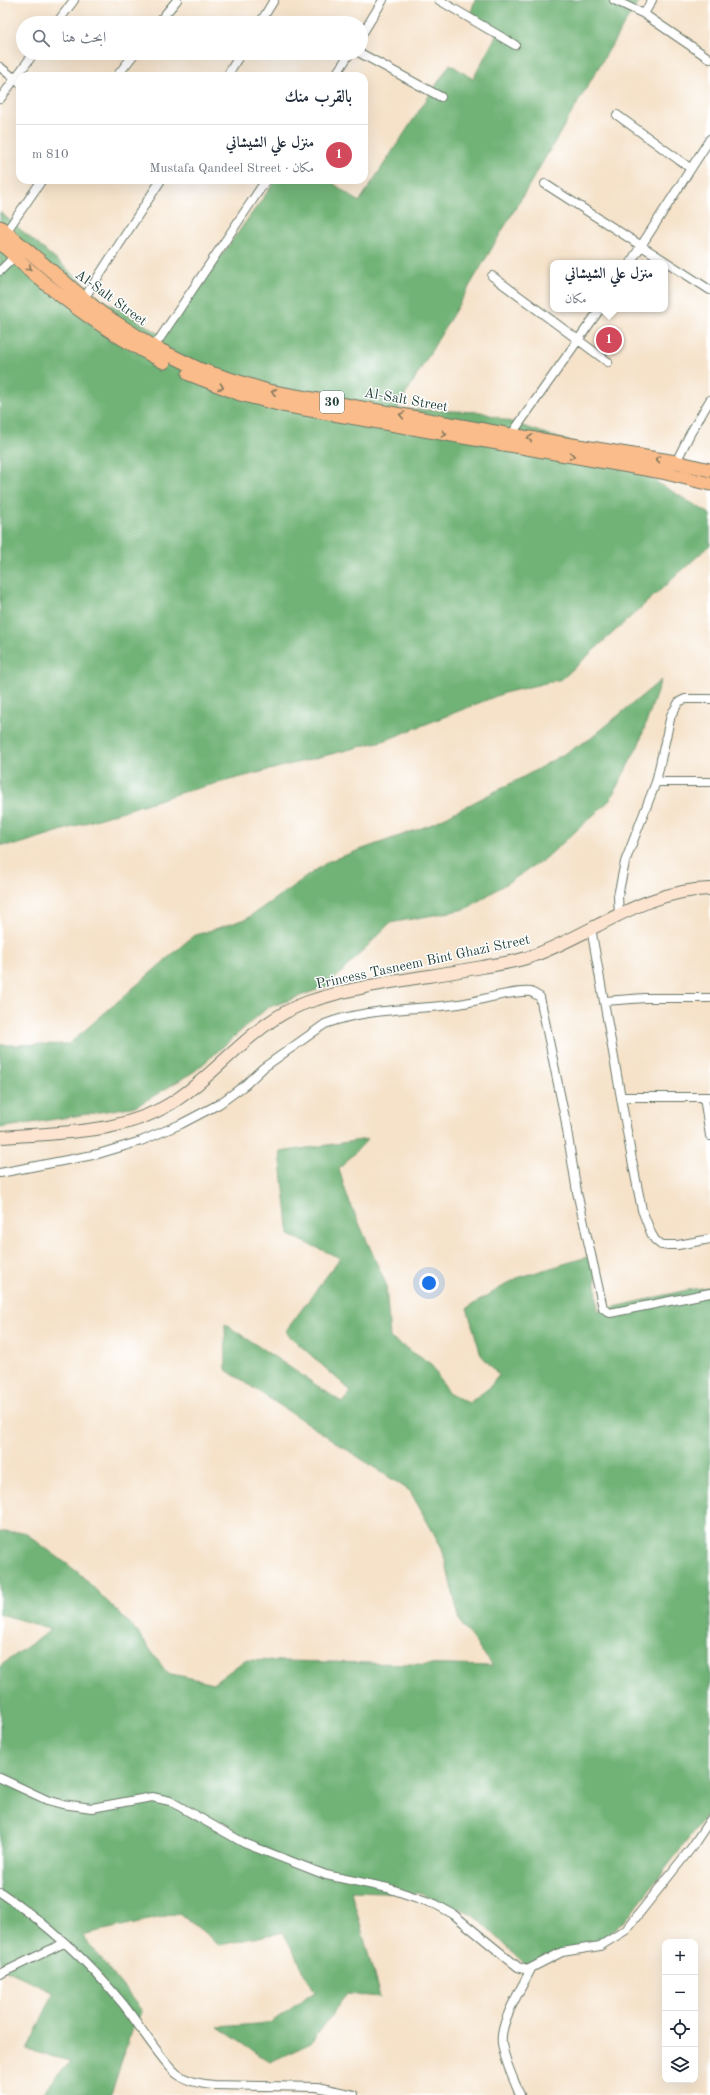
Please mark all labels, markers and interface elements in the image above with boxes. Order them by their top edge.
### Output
search box [16,16,368,60]
icon: search [30,27,52,49]
text: ابحث هنا [62,31,106,46]
text: بالقرب منك [284,89,352,106]
text: منزل علي الشيشاني [226,136,314,151]
text: 810 m [32,148,69,161]
text: 1 [335,148,343,161]
text: مكان · Mustafa Qandeel Street [150,162,314,175]
popup [550,260,668,312]
one-way arrow [24,264,31,271]
street label: Al-Salt Street [73,267,150,329]
text: منزل علي الشيشاني [565,267,653,282]
text: مكان [565,293,587,306]
pin: 1 [596,325,622,355]
one-way arrow [218,383,225,391]
street label: Al-Salt Street [363,386,449,414]
one-way arrow [271,388,277,397]
road number: 30 [320,391,344,413]
one-way arrow [399,412,405,420]
one-way arrow [441,429,447,438]
one-way arrow [527,435,533,443]
one-way arrow [569,452,576,460]
one-way arrow [655,456,661,464]
street label: Princess Tasneem Bint Ghazi Street [315,932,531,992]
your location [419,1273,439,1293]
map controls [662,1939,698,2083]
button: + [662,1939,698,1975]
button: − [662,1975,698,2011]
button: locate [662,2011,698,2047]
button: layers [662,2047,698,2083]

